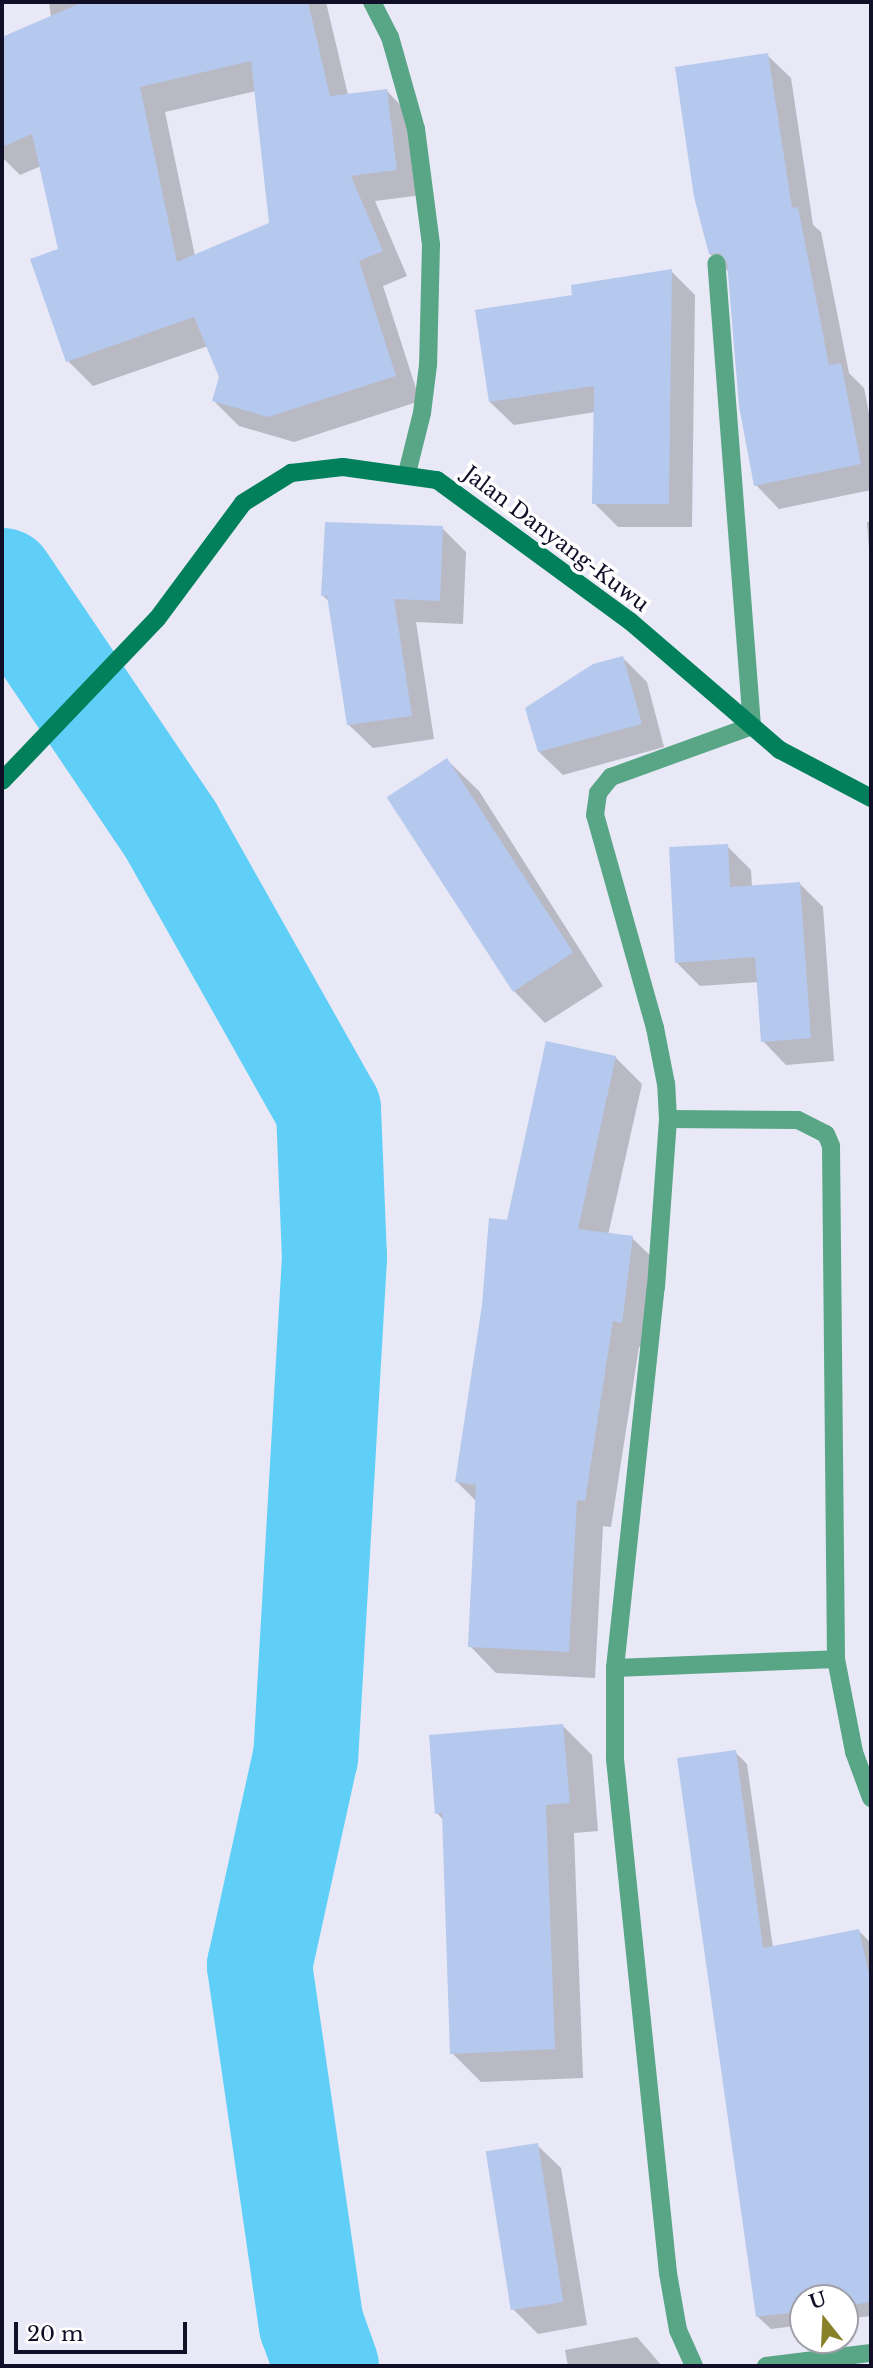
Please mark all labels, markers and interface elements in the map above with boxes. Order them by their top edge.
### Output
street label: Jalan Danyang-Kuwu [458,461,654,617]
north arrow [789,2284,859,2354]
text: U [806,2287,829,2314]
scale bar [18,2308,191,2352]
text: 20 m [27,2321,84,2347]

